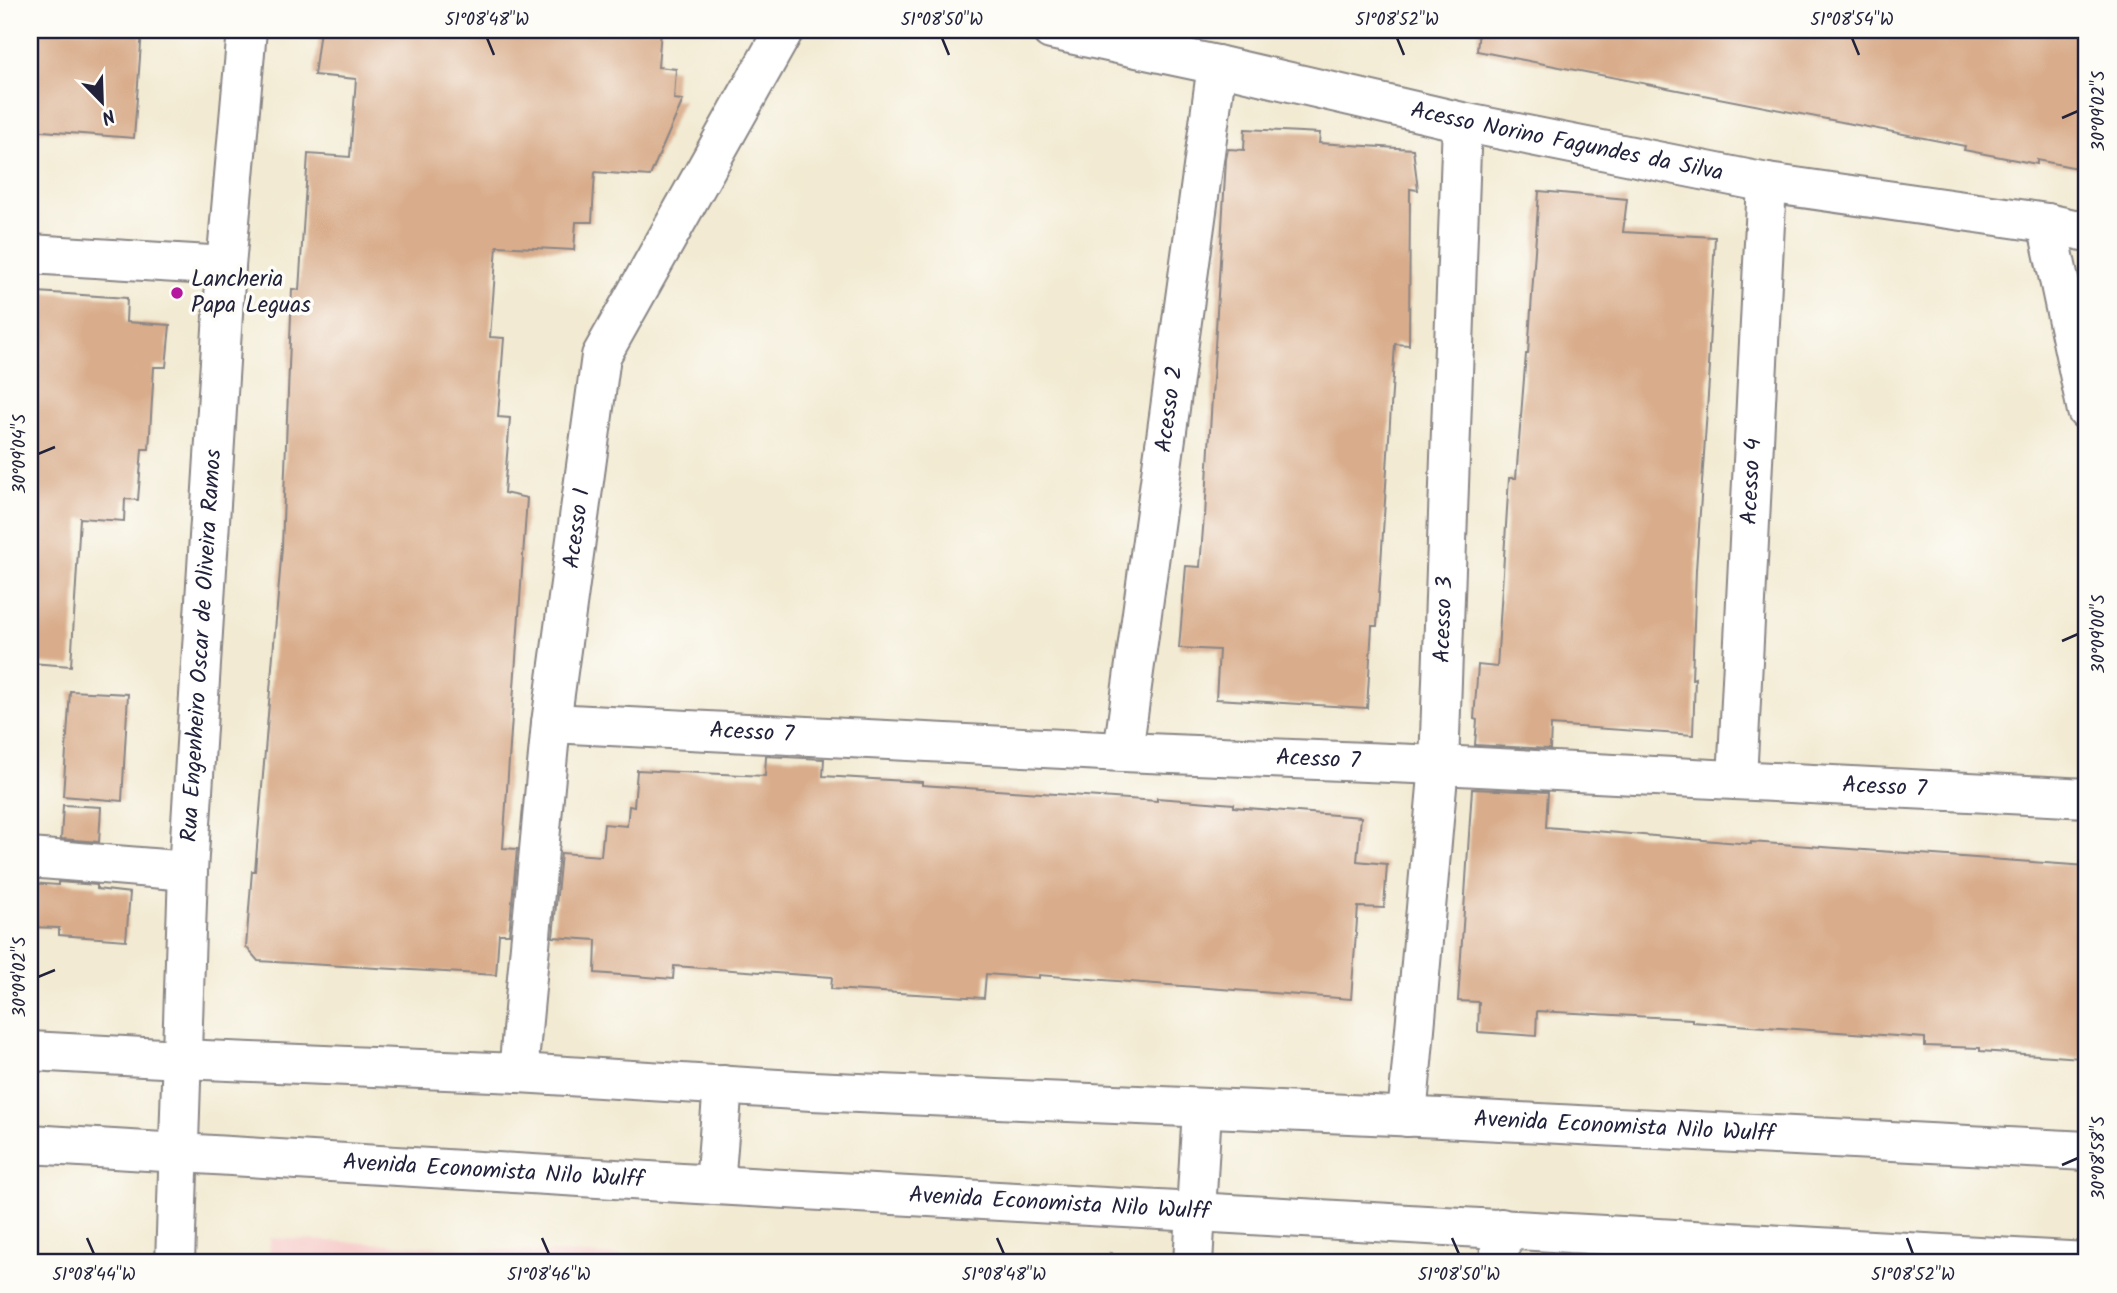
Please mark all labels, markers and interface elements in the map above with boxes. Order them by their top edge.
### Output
text: 51°08'48"W [445,6,529,35]
text: 51°08'50"W [901,6,983,35]
text: 51°08'52"W [1355,6,1439,35]
text: 51°08'54"W [1810,6,1894,35]
north arrow [66,66,136,136]
text: 30°09'02"S [2085,70,2114,151]
street label: Acesso Norino Fagundes da Silva [1407,93,1726,192]
text: N [96,100,119,132]
place label: Lancheria Papa Leguas [191,262,311,324]
marker: Lancheria Papa Leguas [169,285,185,301]
street label: Acesso 2 [1146,364,1194,455]
text: 30°09'04"S [6,413,35,494]
street label: Acesso 4 [1732,437,1772,526]
street label: Rua Engenheiro Oscar de Oliveira Ramos [172,448,232,843]
street label: Acesso 1 [554,486,601,571]
street label: Acesso 3 [1425,575,1464,664]
text: 30°09'00"S [2085,594,2114,674]
street label: Acesso 7 [709,713,796,753]
street label: Acesso 7 [1275,740,1362,780]
street label: Acesso 7 [1841,768,1929,808]
text: 30°09'02"S [6,936,35,1017]
street label: Avenida Economista Nilo Wulff [1473,1102,1778,1153]
text: 30°08'58"S [2085,1116,2114,1200]
street label: Avenida Economista Nilo Wulff [342,1145,647,1199]
street label: Avenida Economista Nilo Wulff [908,1178,1213,1231]
text: 51°08'44"W [52,1261,136,1290]
text: 51°08'46"W [507,1261,591,1290]
text: 51°08'48"W [962,1261,1046,1290]
text: 51°08'50"W [1418,1261,1500,1290]
text: 51°08'52"W [1871,1261,1955,1290]

